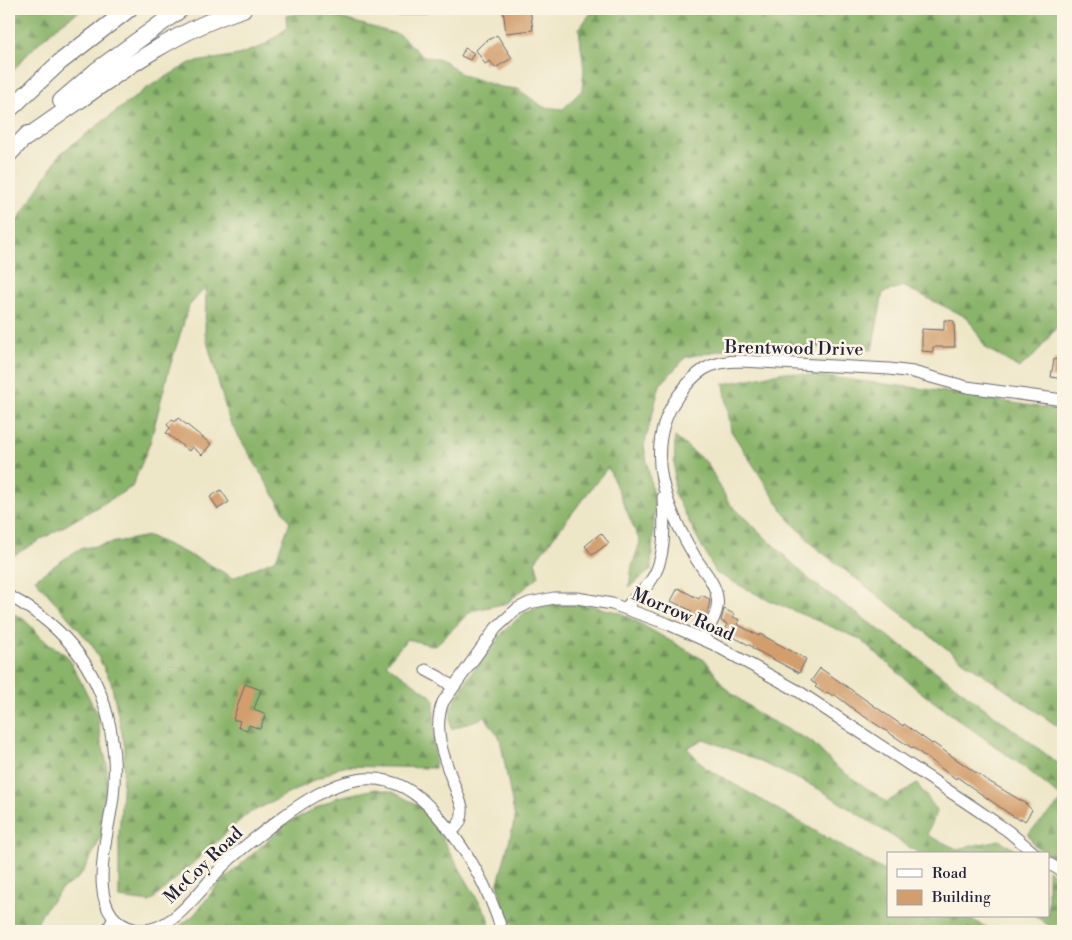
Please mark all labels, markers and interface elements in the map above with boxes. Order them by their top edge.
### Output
street label: Brentwood Drive [723,336,864,361]
street label: Morrow Road [628,583,738,647]
street label: McCoy Road [159,821,248,909]
legend [887,852,1050,918]
text: Road [932,864,967,883]
text: Building [931,888,991,907]

